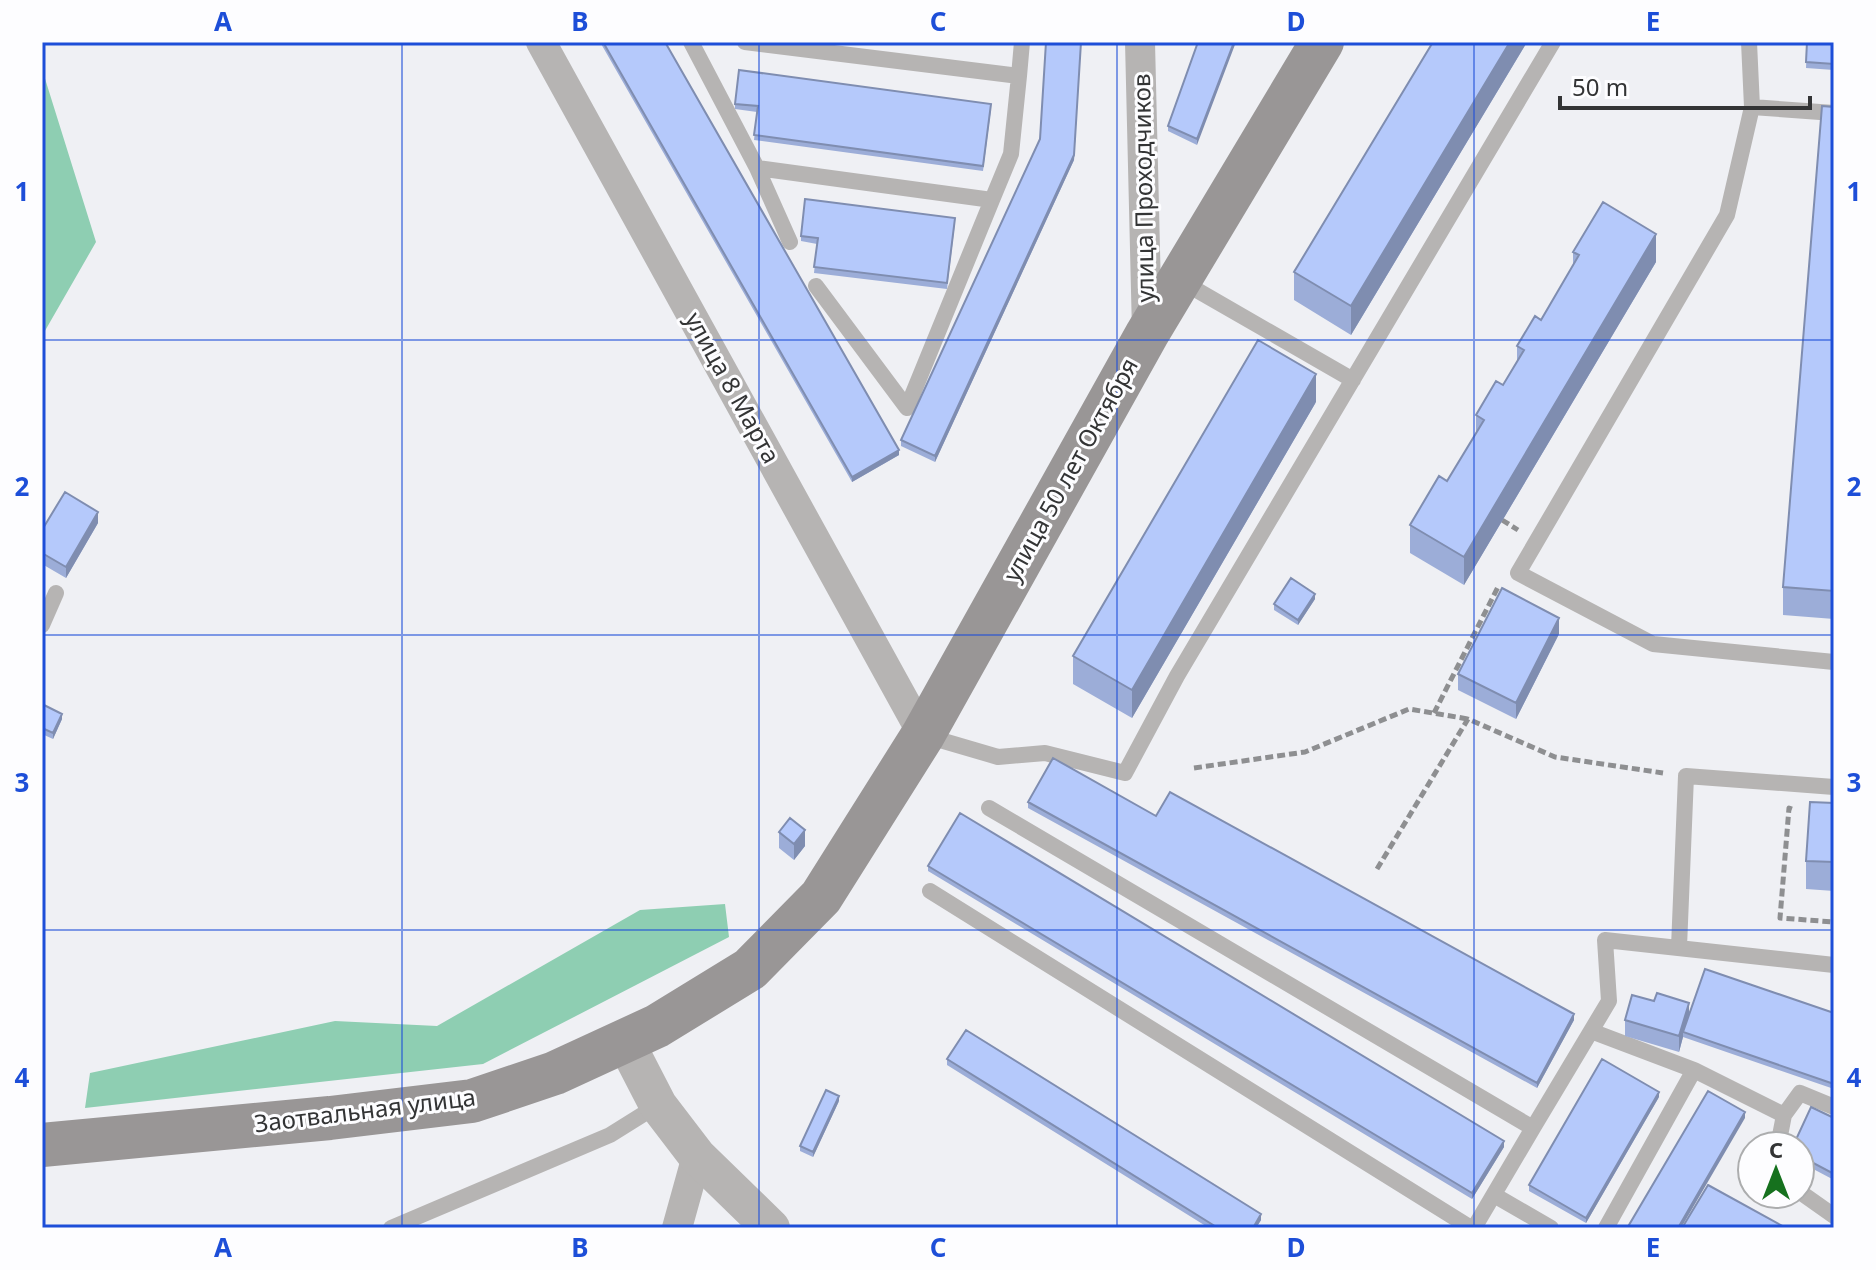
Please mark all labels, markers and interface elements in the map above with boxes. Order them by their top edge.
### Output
text: A [214,3,232,39]
text: B [571,3,589,39]
text: C [930,3,946,39]
text: D [1286,3,1306,39]
text: E [1646,3,1660,39]
scale bar [1560,60,1810,110]
text: 50 m [1572,70,1628,103]
street label: улица Проходчиков [1124,73,1161,303]
text: 1 [15,173,29,209]
text: 1 [1847,173,1861,209]
street label: улица 8 Марта [678,306,789,469]
street label: улица 50 лет Октября [994,352,1145,587]
text: 2 [15,468,30,504]
text: 2 [1847,468,1862,504]
text: 3 [15,764,29,800]
text: 3 [1847,764,1861,800]
text: 4 [15,1059,30,1095]
text: 4 [1847,1059,1862,1095]
street label: Заотвальная улица [252,1080,477,1139]
north arrow [1736,1130,1816,1210]
text: С [1769,1134,1783,1164]
text: A [214,1229,232,1265]
text: B [571,1229,589,1265]
text: C [930,1229,946,1265]
text: D [1286,1229,1306,1265]
text: E [1646,1229,1660,1265]

